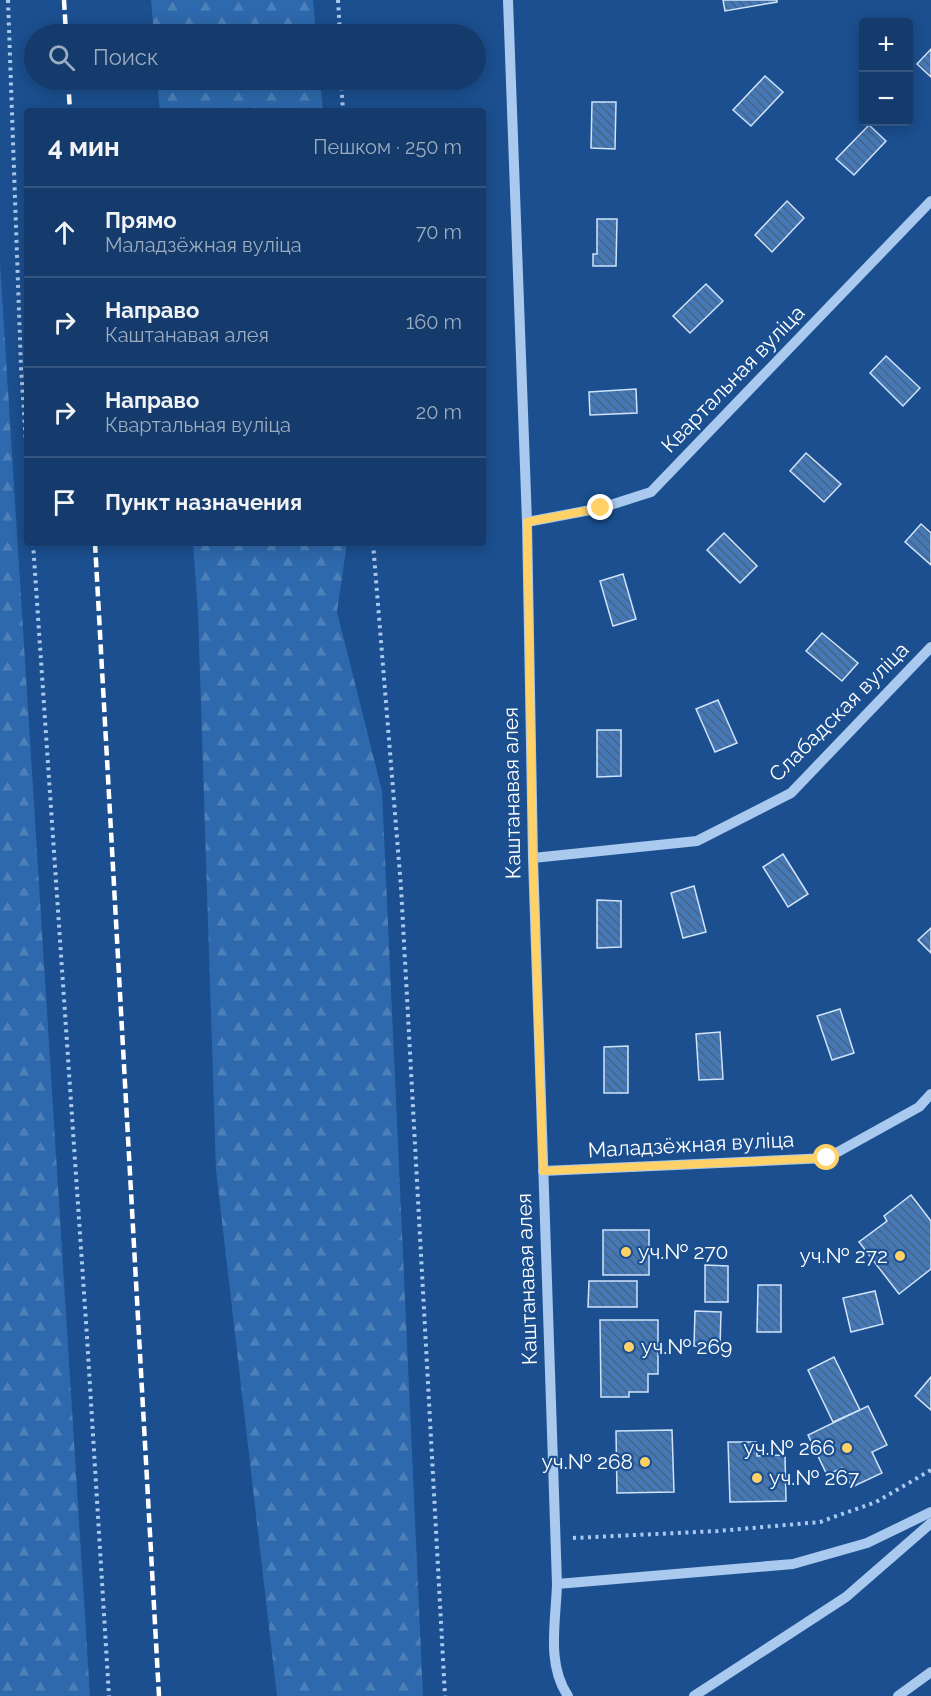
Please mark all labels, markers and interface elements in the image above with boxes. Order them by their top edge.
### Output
map controls [859,18,913,126]
button: + [859,18,913,72]
search box [24,24,486,90]
icon: search [45,41,78,74]
text: Поиск [93,44,158,70]
button: − [859,72,913,126]
text: 4 мин [48,132,120,162]
text: Пешком · 250 m [313,135,462,159]
text: Прямо [105,207,177,233]
icon: ahead [48,216,81,249]
text: 70 m [416,220,462,244]
text: Маладзёжная вуліца [105,233,302,257]
text: Направо [105,297,199,323]
street label: Квартальная вуліца [656,300,809,458]
icon: right [48,306,81,339]
text: 160 m [406,310,462,334]
text: Каштанавая алея [105,323,269,347]
text: Направо [105,387,199,413]
icon: right [48,396,81,429]
text: 20 m [416,400,462,424]
text: Квартальная вуліца [105,413,291,437]
icon: arrive [48,486,81,519]
text: Пункт назначения [105,489,302,515]
route end [587,494,613,520]
street label: Слабадская вуліца [764,637,914,787]
street label: Каштанавая алея [497,707,526,879]
street label: Маладзёжная вуліца [587,1127,795,1162]
route start [813,1144,839,1170]
street label: Каштанавая алея [511,1193,542,1365]
place label: уч.№ 270 [638,1239,728,1264]
place label: уч.№ 272 [799,1243,888,1268]
marker: уч.№ 270 [619,1245,633,1259]
marker: уч.№ 272 [893,1249,907,1263]
place label: уч.№ 269 [641,1334,732,1359]
marker: уч.№ 269 [622,1340,636,1354]
place label: уч.№ 266 [743,1435,835,1460]
marker: уч.№ 266 [840,1441,854,1455]
place label: уч.№ 268 [541,1449,633,1474]
marker: уч.№ 268 [638,1455,652,1469]
place label: уч.№ 267 [769,1465,860,1490]
marker: уч.№ 267 [750,1471,764,1485]

